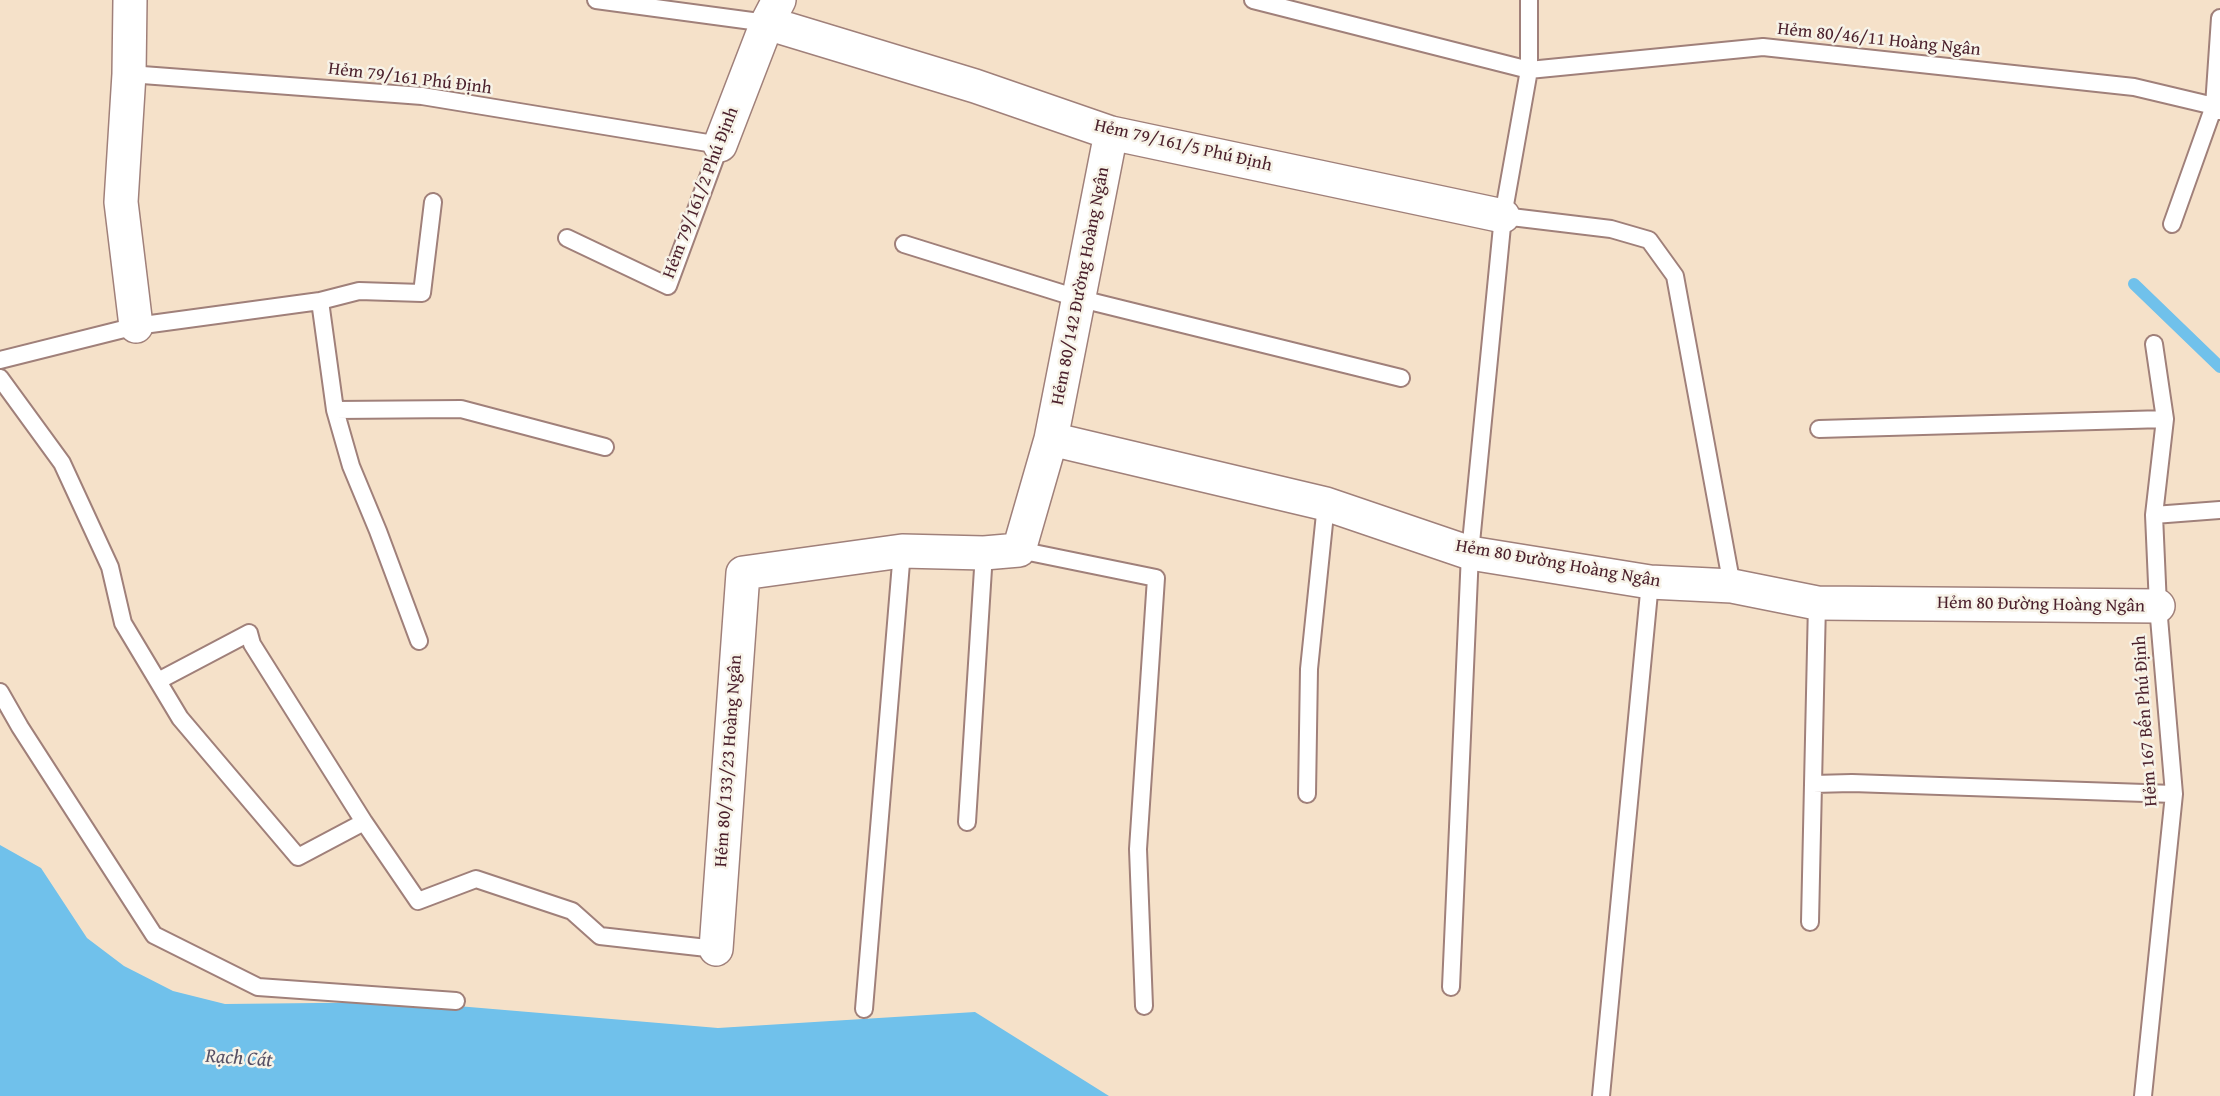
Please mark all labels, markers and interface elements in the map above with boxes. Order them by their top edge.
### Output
street label: Hẻm 80/46/11 Hoàng Ngân [1776,19,1982,61]
street label: Hẻm 79/161 Phú Định [327,58,493,100]
street label: Hẻm 79/161/2 Phú Định [658,104,744,282]
street label: Hẻm 79/161/5 Phú Định [1092,115,1274,177]
street label: Hẻm 80/142 Đường Hoàng Ngân [1047,165,1115,407]
street label: Hẻm 80 Đường Hoàng Ngân [1454,535,1662,593]
street label: Hẻm 80 Đường Hoàng Ngân [1937,592,2145,618]
street label: Hẻm 167 Bến Phú Định [2129,635,2163,807]
street label: Hẻm 80/133/23 Hoàng Ngân [711,654,747,868]
water label: Rạch Cát [205,1045,273,1073]

